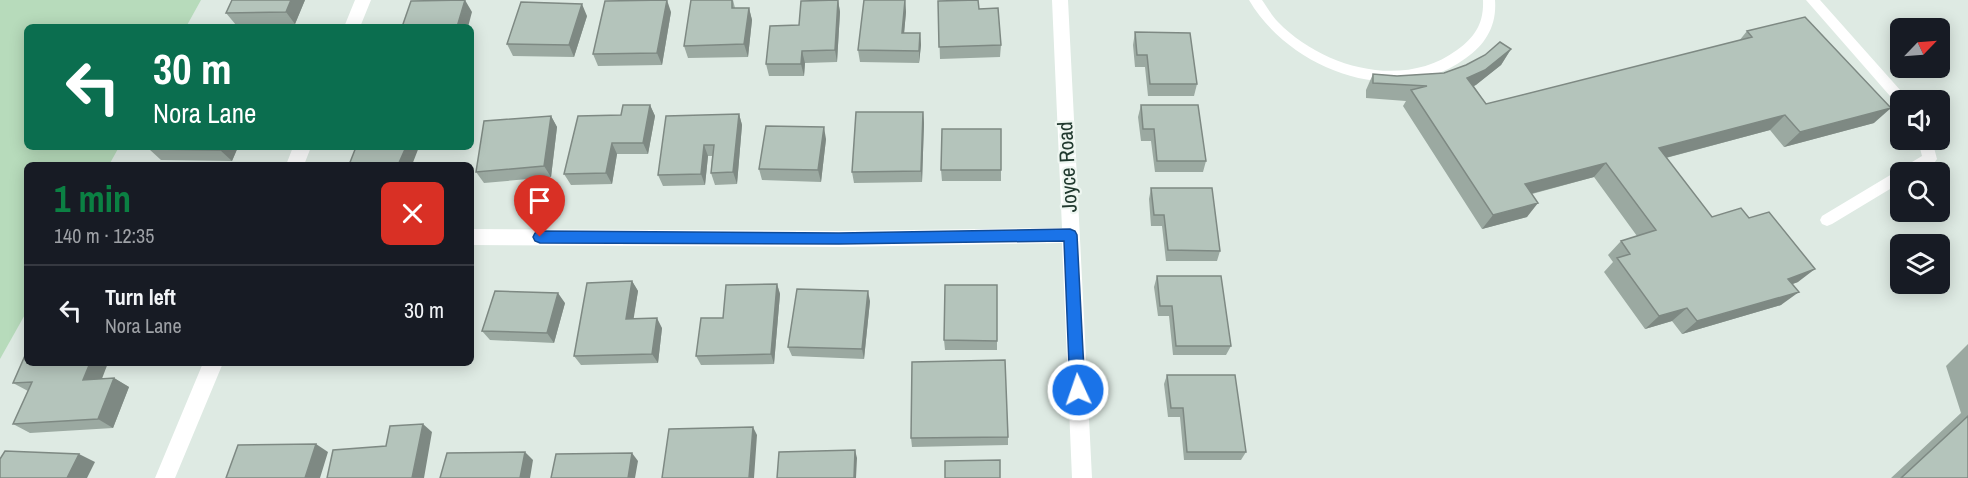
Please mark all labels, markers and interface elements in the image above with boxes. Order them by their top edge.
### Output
north arrow [1890,18,1950,78]
map controls [1890,18,1950,294]
text: 30 m [153,41,232,97]
icon: left [54,48,132,126]
button: sound [1890,90,1950,150]
text: Nora Lane [153,95,256,131]
street label: Joyce Road [1050,121,1084,213]
button: search [1890,162,1950,222]
text: 1 min [54,175,131,223]
pin [514,175,565,237]
button: close [381,182,444,245]
icon: arrive [523,184,556,217]
text: 140 m · 12:35 [54,222,154,249]
button: layers [1890,234,1950,294]
text: Turn left [105,282,176,312]
icon: left [54,294,87,327]
text: 30 m [404,295,444,325]
text: Nora Lane [105,312,182,339]
position arrow [1046,358,1110,422]

